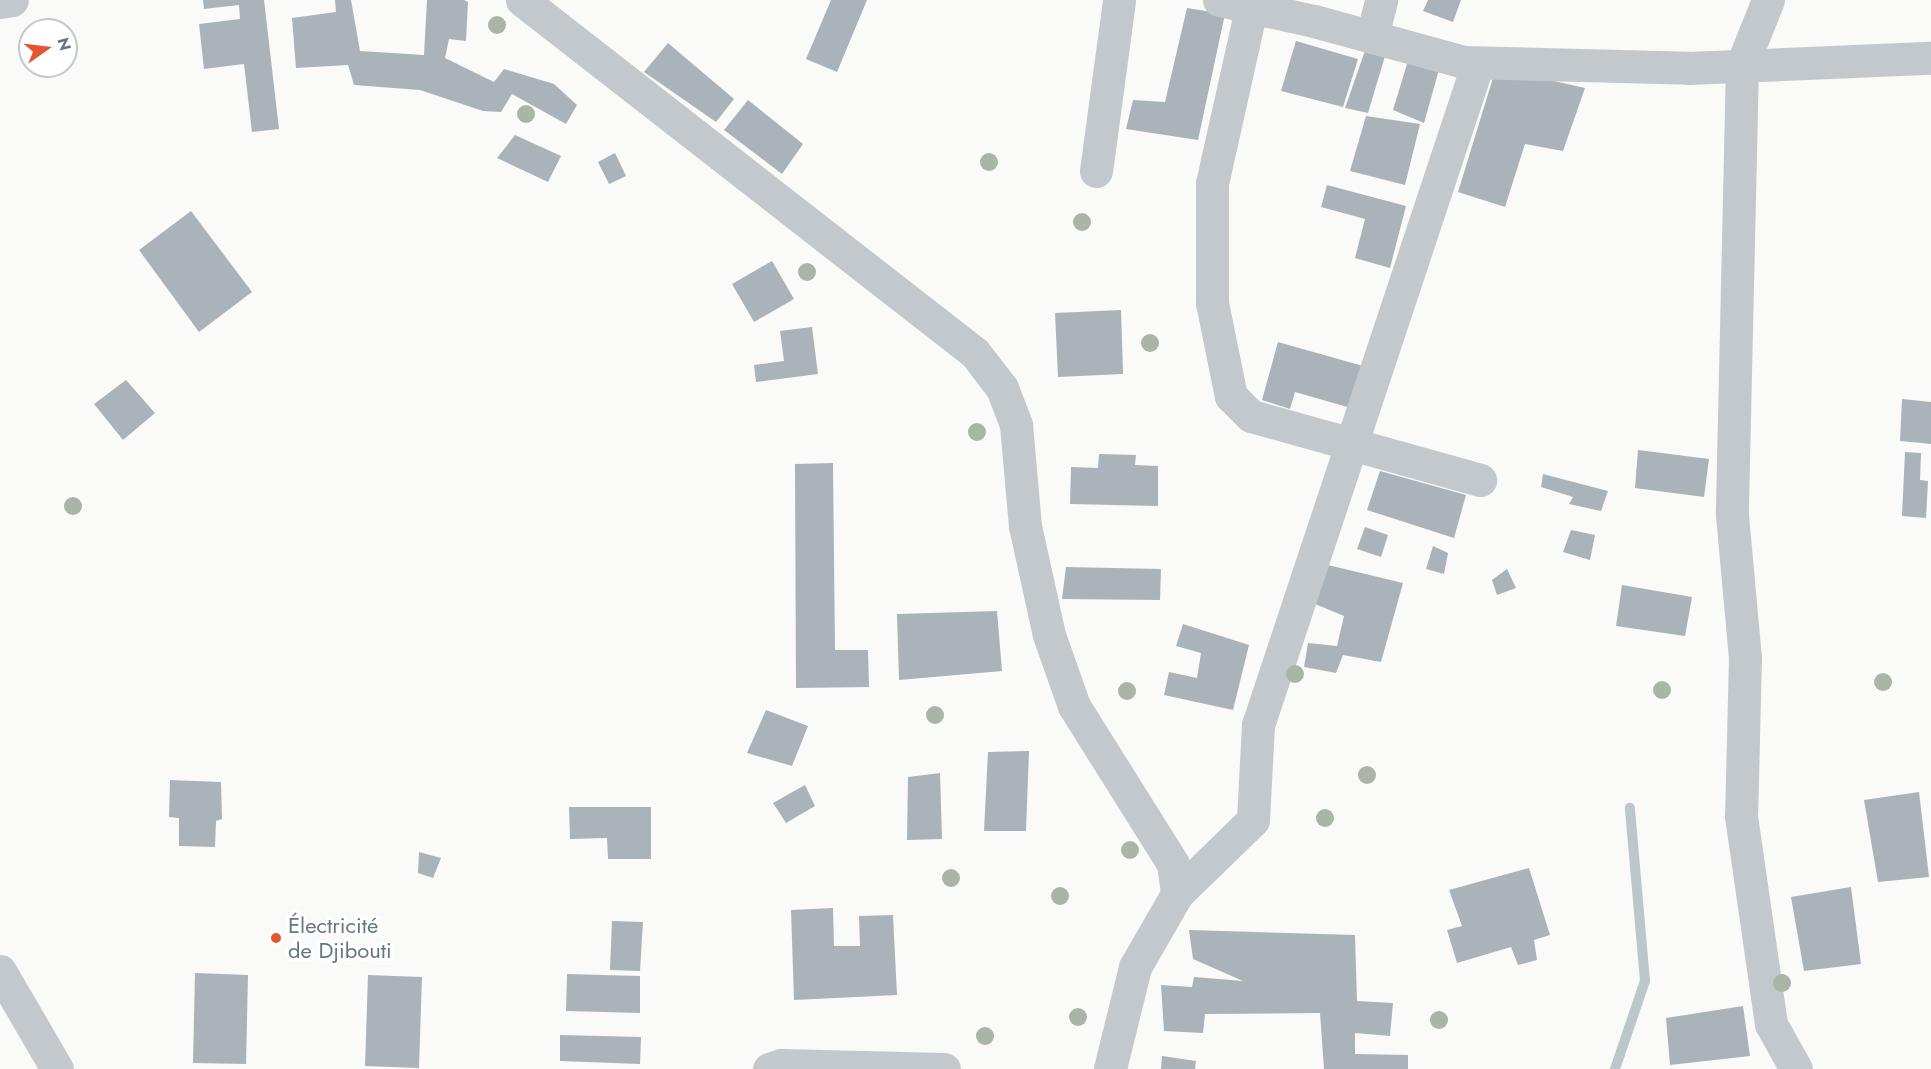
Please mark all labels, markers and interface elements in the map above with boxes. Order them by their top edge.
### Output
north arrow [18,18,78,78]
text: N [51,35,77,53]
place label: Électricité de Djibouti [288,912,392,963]
marker: Électricité de Djibouti [269,931,283,945]

